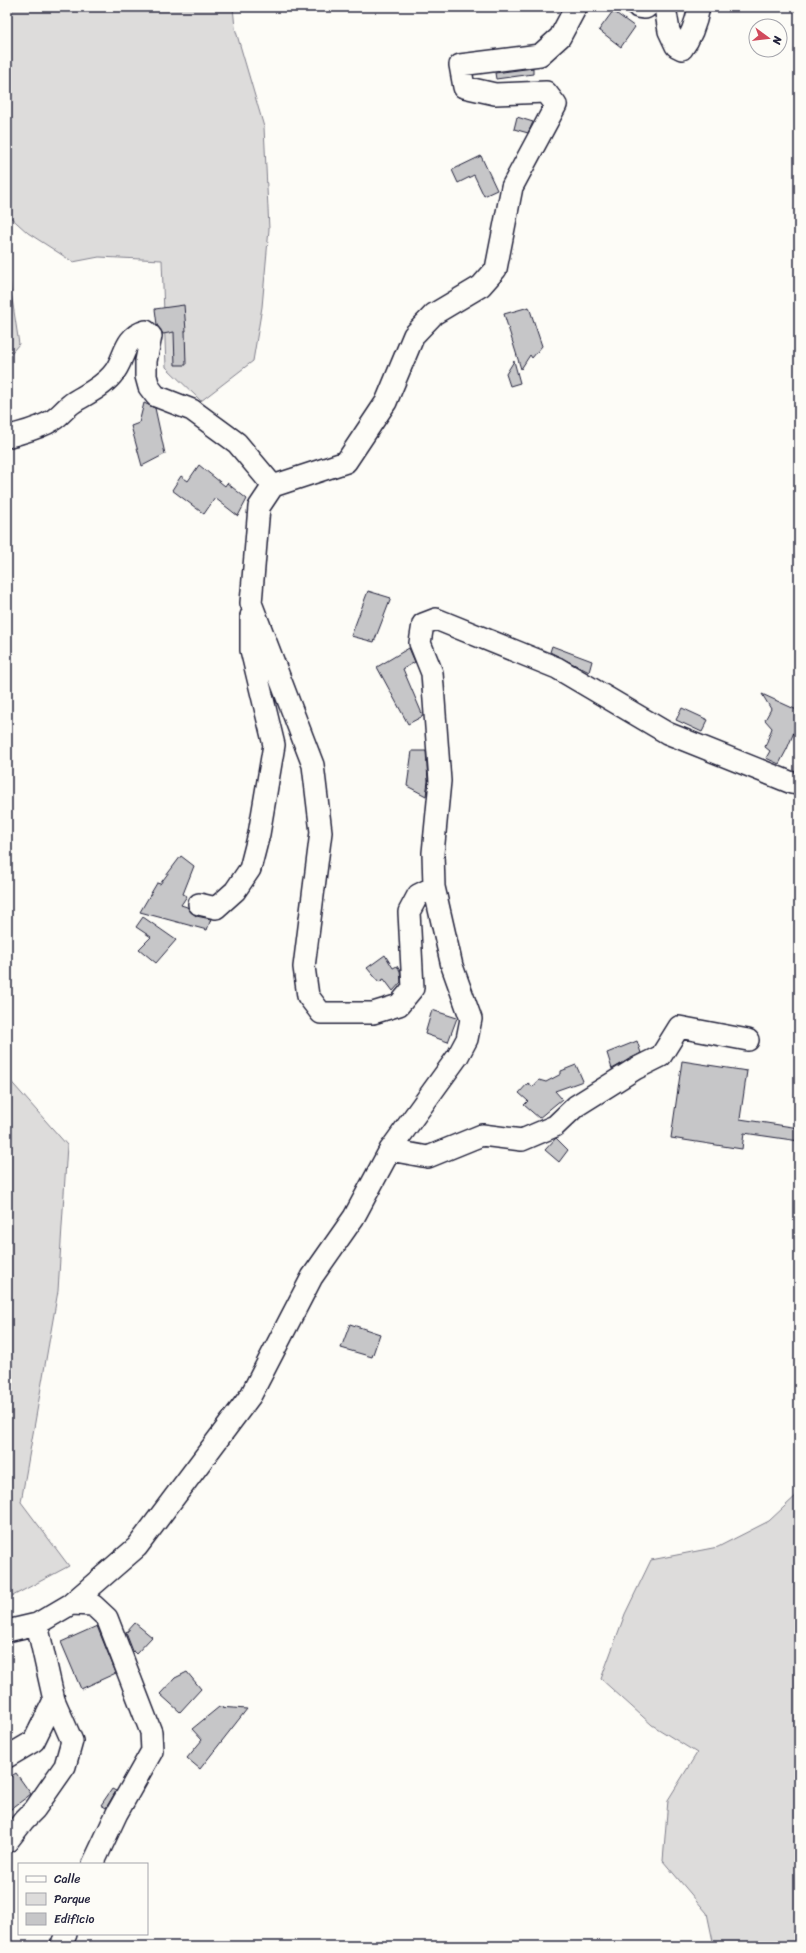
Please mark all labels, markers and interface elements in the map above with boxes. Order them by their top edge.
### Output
north arrow [748,18,788,58]
text: N [767,33,788,47]
legend [18,1863,148,1935]
text: Calle [54,1868,81,1890]
text: Parque [54,1888,91,1910]
text: Edificio [54,1908,94,1930]

